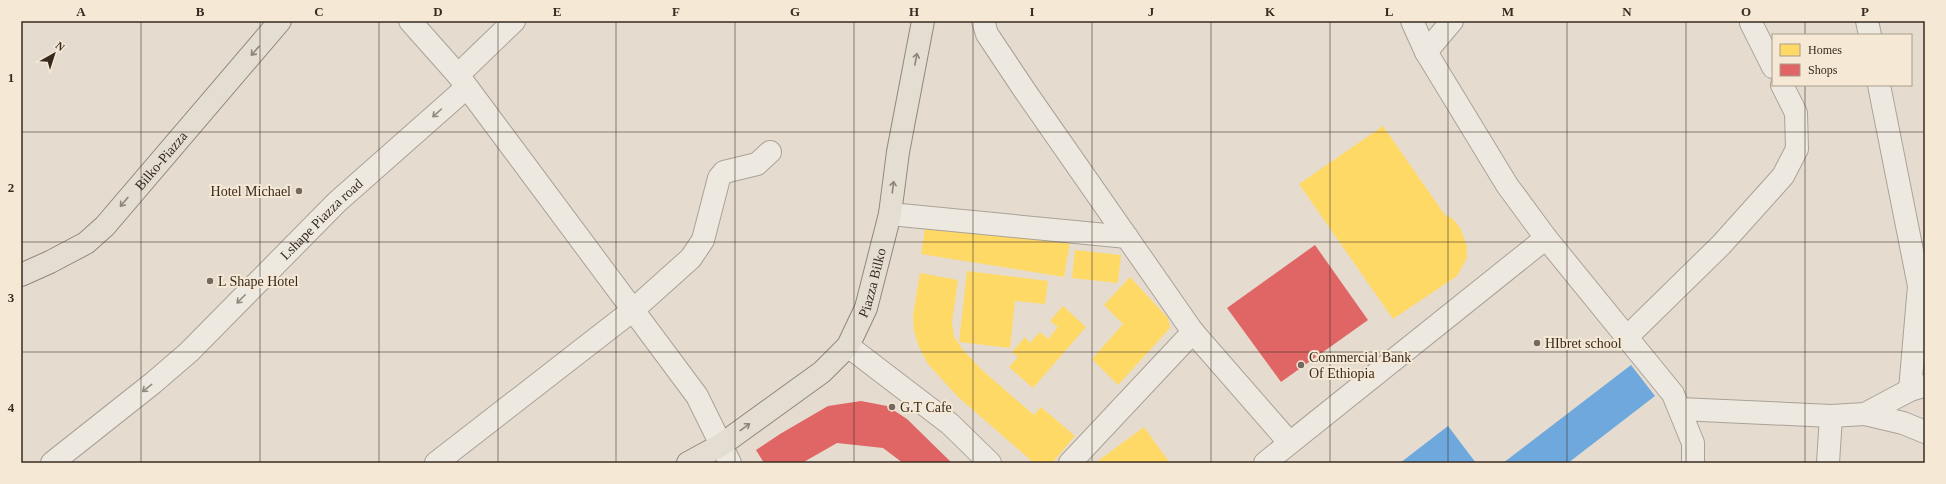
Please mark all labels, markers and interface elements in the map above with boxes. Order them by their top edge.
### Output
text: A [76,4,86,19]
text: B [196,4,205,19]
text: C [314,4,324,19]
text: D [433,4,443,19]
text: E [553,4,561,19]
text: F [672,4,680,19]
text: G [790,4,800,19]
text: H [909,4,919,19]
text: I [1029,4,1035,19]
text: J [1148,4,1155,19]
text: K [1265,4,1276,19]
text: L [1385,4,1394,19]
text: M [1502,4,1514,19]
text: N [1622,4,1632,19]
text: O [1741,4,1751,19]
text: P [1861,4,1869,19]
north arrow [34,34,74,74]
legend [1772,34,1912,86]
text: N [53,39,67,53]
text: Homes [1808,43,1842,57]
one-way arrow [250,45,259,56]
one-way arrow [912,53,920,66]
text: Shops [1808,63,1838,77]
text: 1 [8,70,14,85]
one-way arrow [432,109,442,118]
street label: Bilko-Piazza [132,128,191,193]
street label: Lshape Piazza road [277,176,365,262]
text: 2 [8,180,14,195]
one-way arrow [889,181,897,194]
place label: Hotel Michael [211,184,291,199]
marker: Hotel Michael [294,186,304,196]
one-way arrow [120,197,129,208]
street label: Piazza Bilko [855,246,888,320]
place label: L Shape Hotel [218,274,298,289]
marker: L Shape Hotel [205,276,215,286]
text: 3 [8,290,15,305]
one-way arrow [236,294,246,304]
place label: HIbret school [1545,336,1622,351]
marker: HIbret school [1532,338,1542,348]
place label: Commercial Bank Of Ethiopia [1309,350,1411,381]
marker: Commercial Bank Of Ethiopia [1296,360,1306,370]
one-way arrow [141,384,152,392]
text: 4 [8,400,15,415]
place label: G.T Cafe [900,400,952,415]
marker: G.T Cafe [887,402,897,412]
one-way arrow [739,423,750,431]

